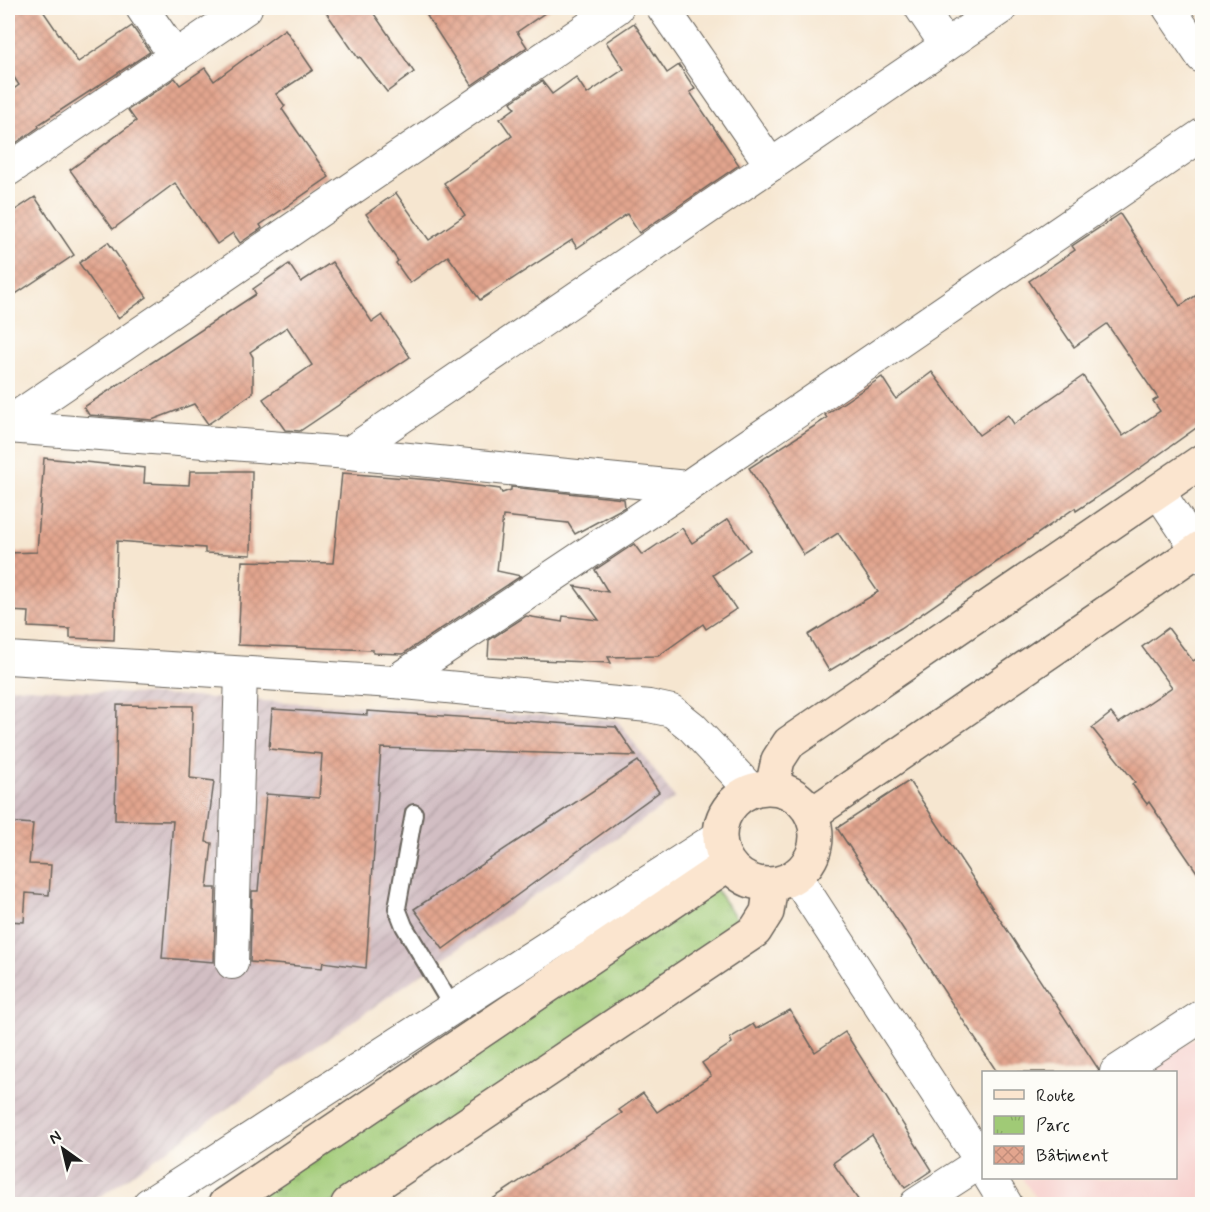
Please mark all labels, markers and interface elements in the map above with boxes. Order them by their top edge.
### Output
legend [982,1071,1177,1179]
text: Route [1036,1084,1075,1108]
text: Parc [1036,1114,1070,1138]
north arrow [33,1119,93,1179]
text: N [45,1126,66,1149]
text: Bâtiment [1036,1144,1109,1168]

